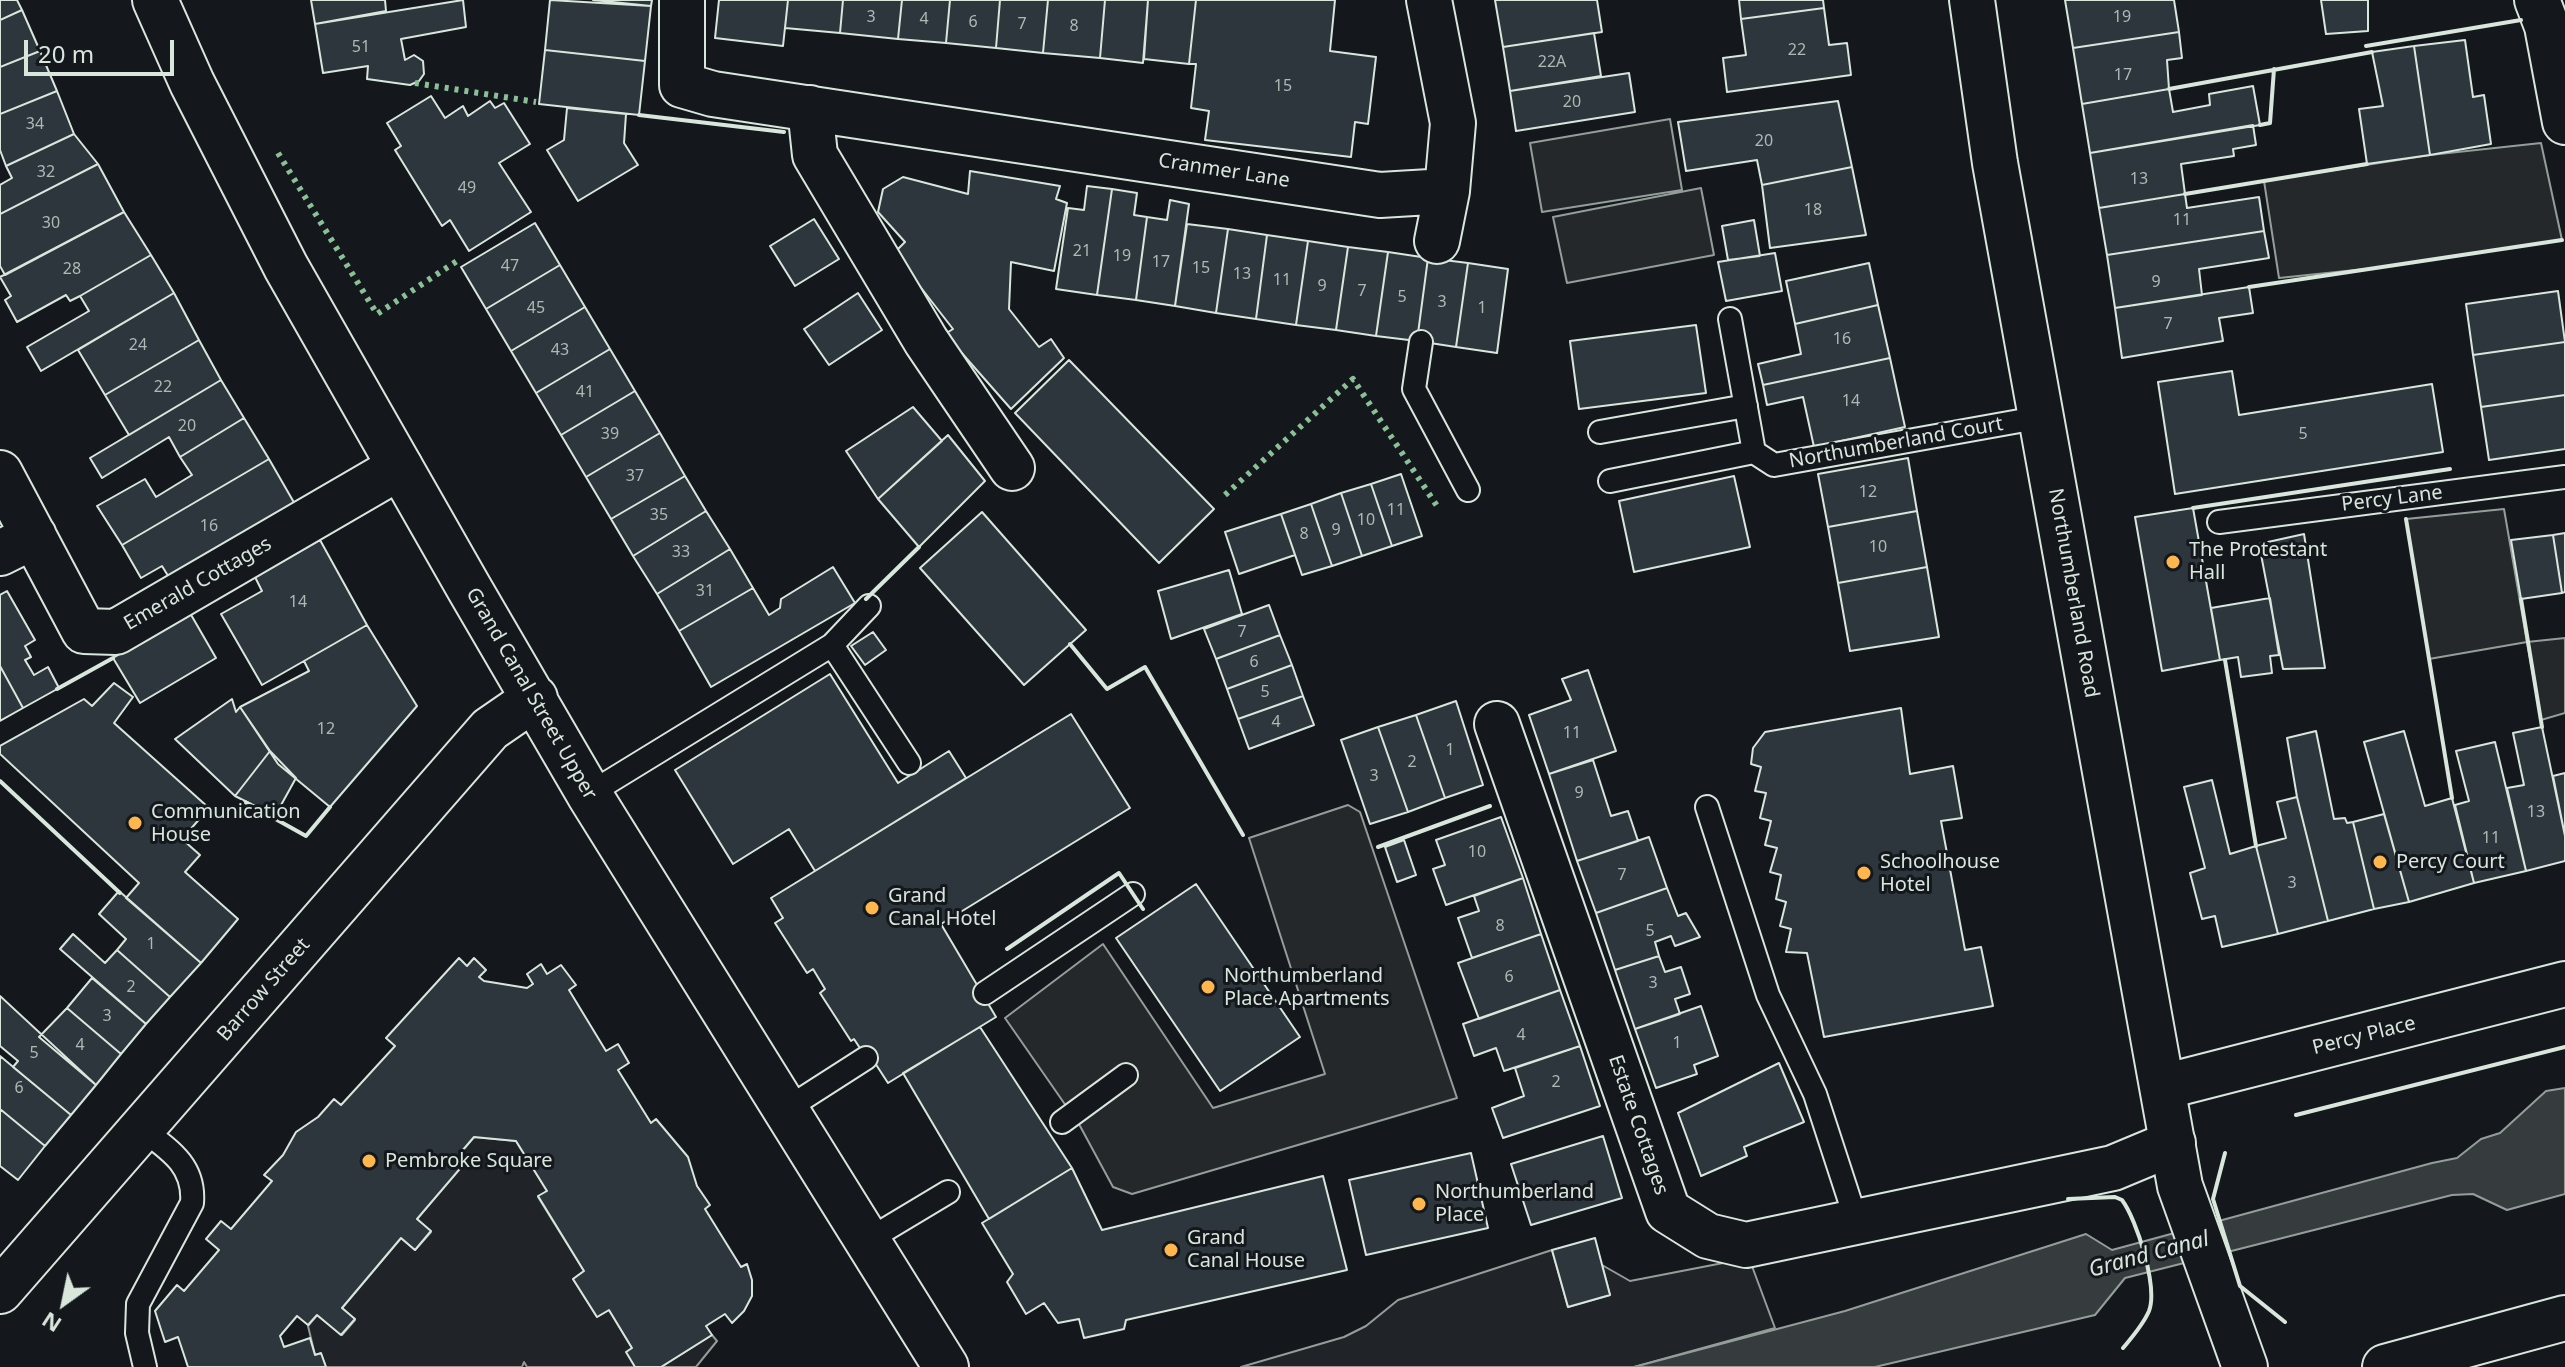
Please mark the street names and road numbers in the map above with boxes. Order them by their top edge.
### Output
street label: Cranmer Lane [1157,149,1291,193]
street label: Northumberland Court [1787,412,2005,474]
street label: Percy Lane [2340,481,2444,517]
street label: Northumberland Road [2043,486,2103,700]
street label: Emerald Cottages [120,532,276,636]
street label: Grand Canal Street Upper [460,584,602,804]
street label: Barrow Street [213,934,315,1046]
street label: Percy Place [2310,1012,2418,1060]
street label: Estate Cottages [1603,1052,1673,1198]

